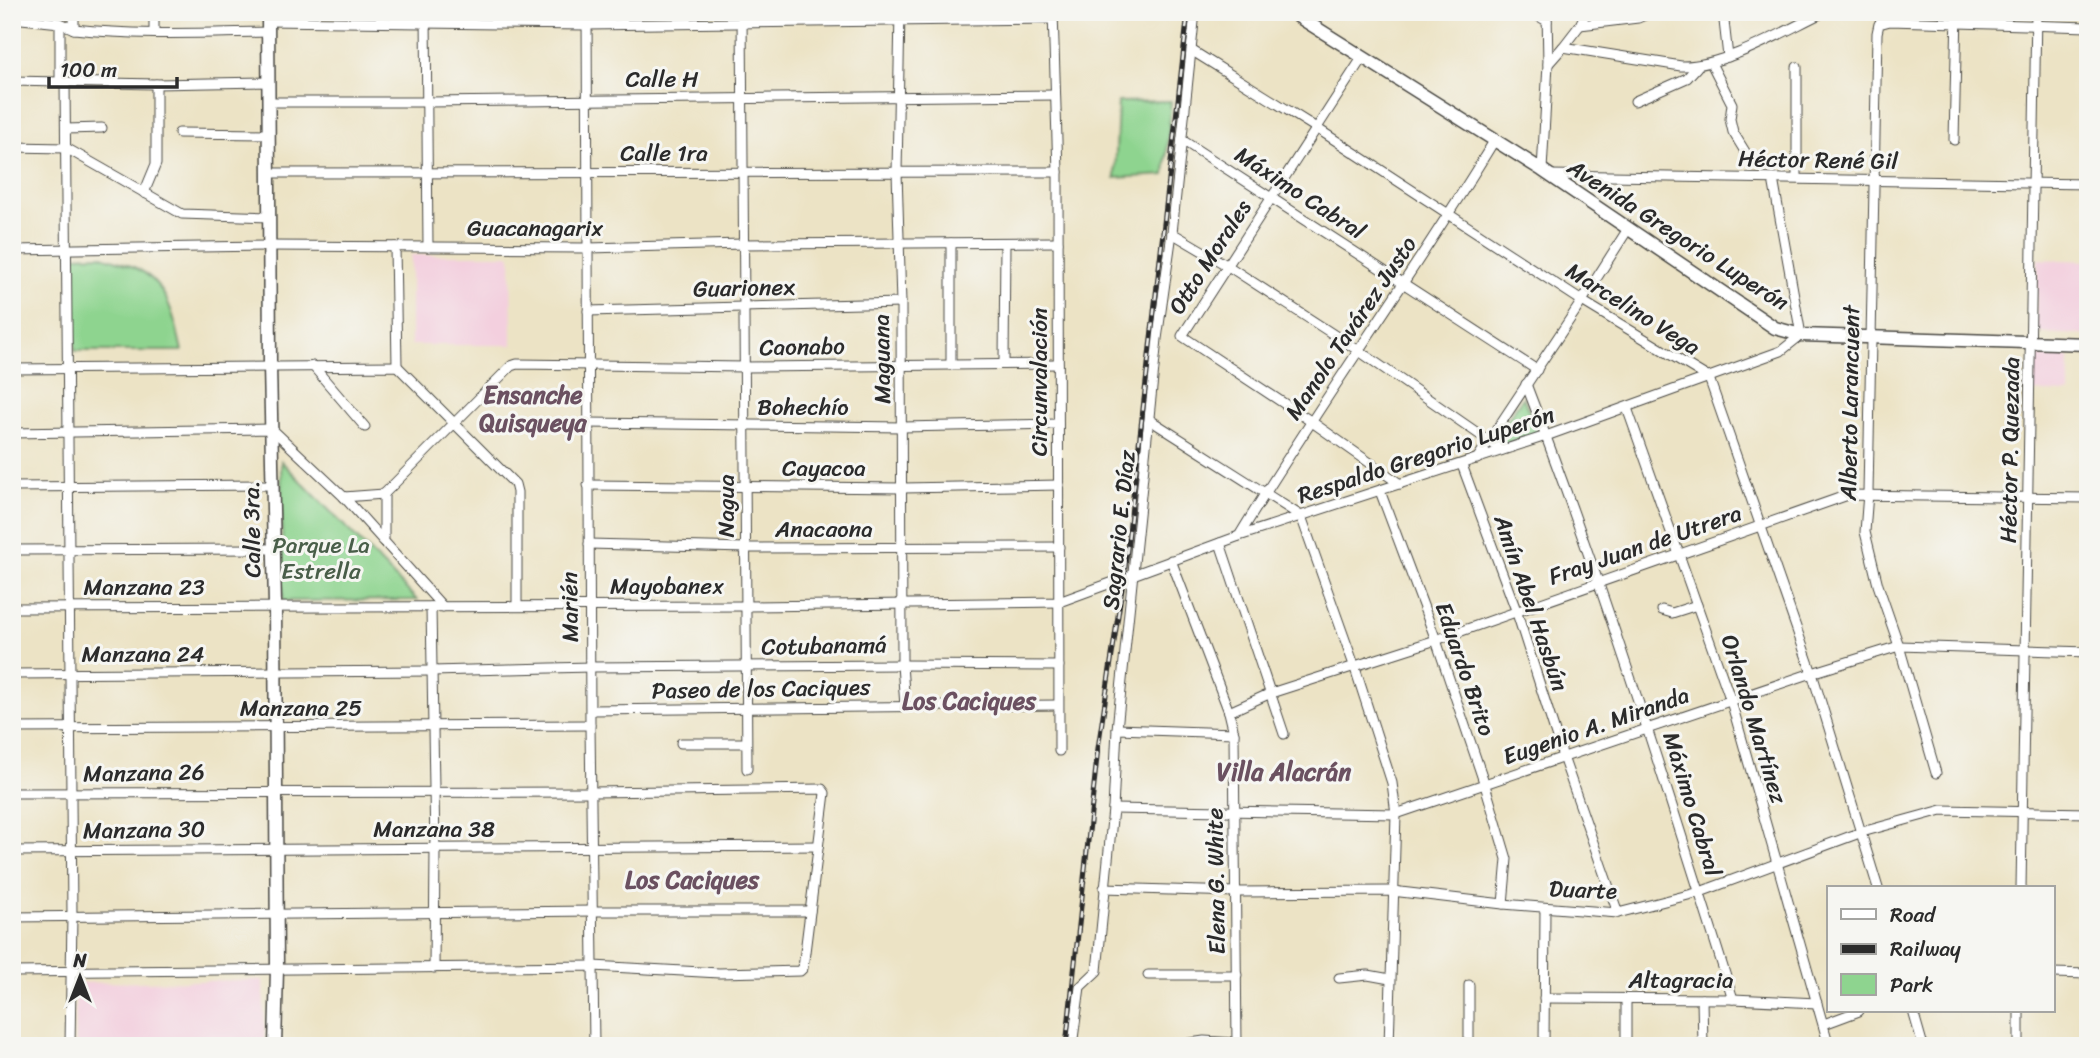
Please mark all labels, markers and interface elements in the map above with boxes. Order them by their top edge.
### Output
scale bar [49,46,177,90]
text: 100 m [60,51,117,89]
street label: Calle H [625,59,699,100]
street label: Calle 1ra [620,133,708,174]
street label: Máximo Cabral [1226,135,1374,251]
street label: Héctor René Gil [1738,138,1899,182]
street label: Avenida Gregorio Luperón [1558,147,1798,323]
street label: Otto Morales [1157,191,1263,323]
street label: Guacanagarix [467,208,603,249]
street label: Manolo Tavárez Justo [1274,227,1428,429]
street label: Marcelino Vega [1557,251,1709,367]
street label: Guarionex [693,267,795,309]
street label: Alberto Larancuent [1828,303,1872,502]
street label: Circunvalación [1019,308,1060,456]
street label: Maguana [861,314,903,404]
street label: Caonabo [759,326,845,368]
street label: Héctor P. Quezada [1988,356,2032,544]
district label: Ensanche Quisqueya [479,374,588,444]
street label: Bohechío [757,387,849,428]
street label: Respaldo Gregorio Luperón [1292,394,1560,516]
street label: Sagrario E. Díaz [1090,447,1148,612]
street label: Cayacoa [782,448,866,489]
street label: Nagua [706,474,747,537]
street label: Calle 3ra. [231,480,273,578]
street label: Fray Juan de Utrera [1543,493,1748,597]
street label: Amín Abel Hasbún [1481,508,1580,697]
street label: Anacaona [774,509,873,550]
park label: Parque La Estrella [272,525,370,592]
street label: Mayobanex [610,566,724,607]
street label: Manzana 23 [83,567,205,608]
street label: Marién [549,571,591,643]
street label: Eduardo Brito [1423,596,1507,742]
street label: Cotubanamá [761,624,887,668]
street label: Orlando Martínez [1709,629,1800,810]
street label: Manzana 24 [82,634,204,675]
street label: Paseo de los Caciques [651,667,871,711]
street label: Eugenio A. Miranda [1497,675,1695,777]
district label: Los Caciques [902,680,1037,722]
street label: Manzana 25 [240,688,362,729]
street label: Máximo Cabral [1651,727,1734,882]
street label: Manzana 26 [83,751,205,795]
district label: Villa Alacrán [1217,751,1351,793]
street label: Elena G. White [1194,807,1238,955]
street label: Manzana 30 [82,808,206,852]
street label: Manzana 38 [373,809,495,850]
district label: Los Caciques [625,859,760,901]
street label: Duarte [1548,868,1618,912]
legend [1827,886,2054,1012]
text: Road [1890,896,1937,934]
text: Railway [1890,930,1961,968]
north arrow [46,942,116,1012]
text: N [72,944,87,977]
street label: Altagracia [1627,960,1734,1001]
text: Park [1890,966,1933,1004]

